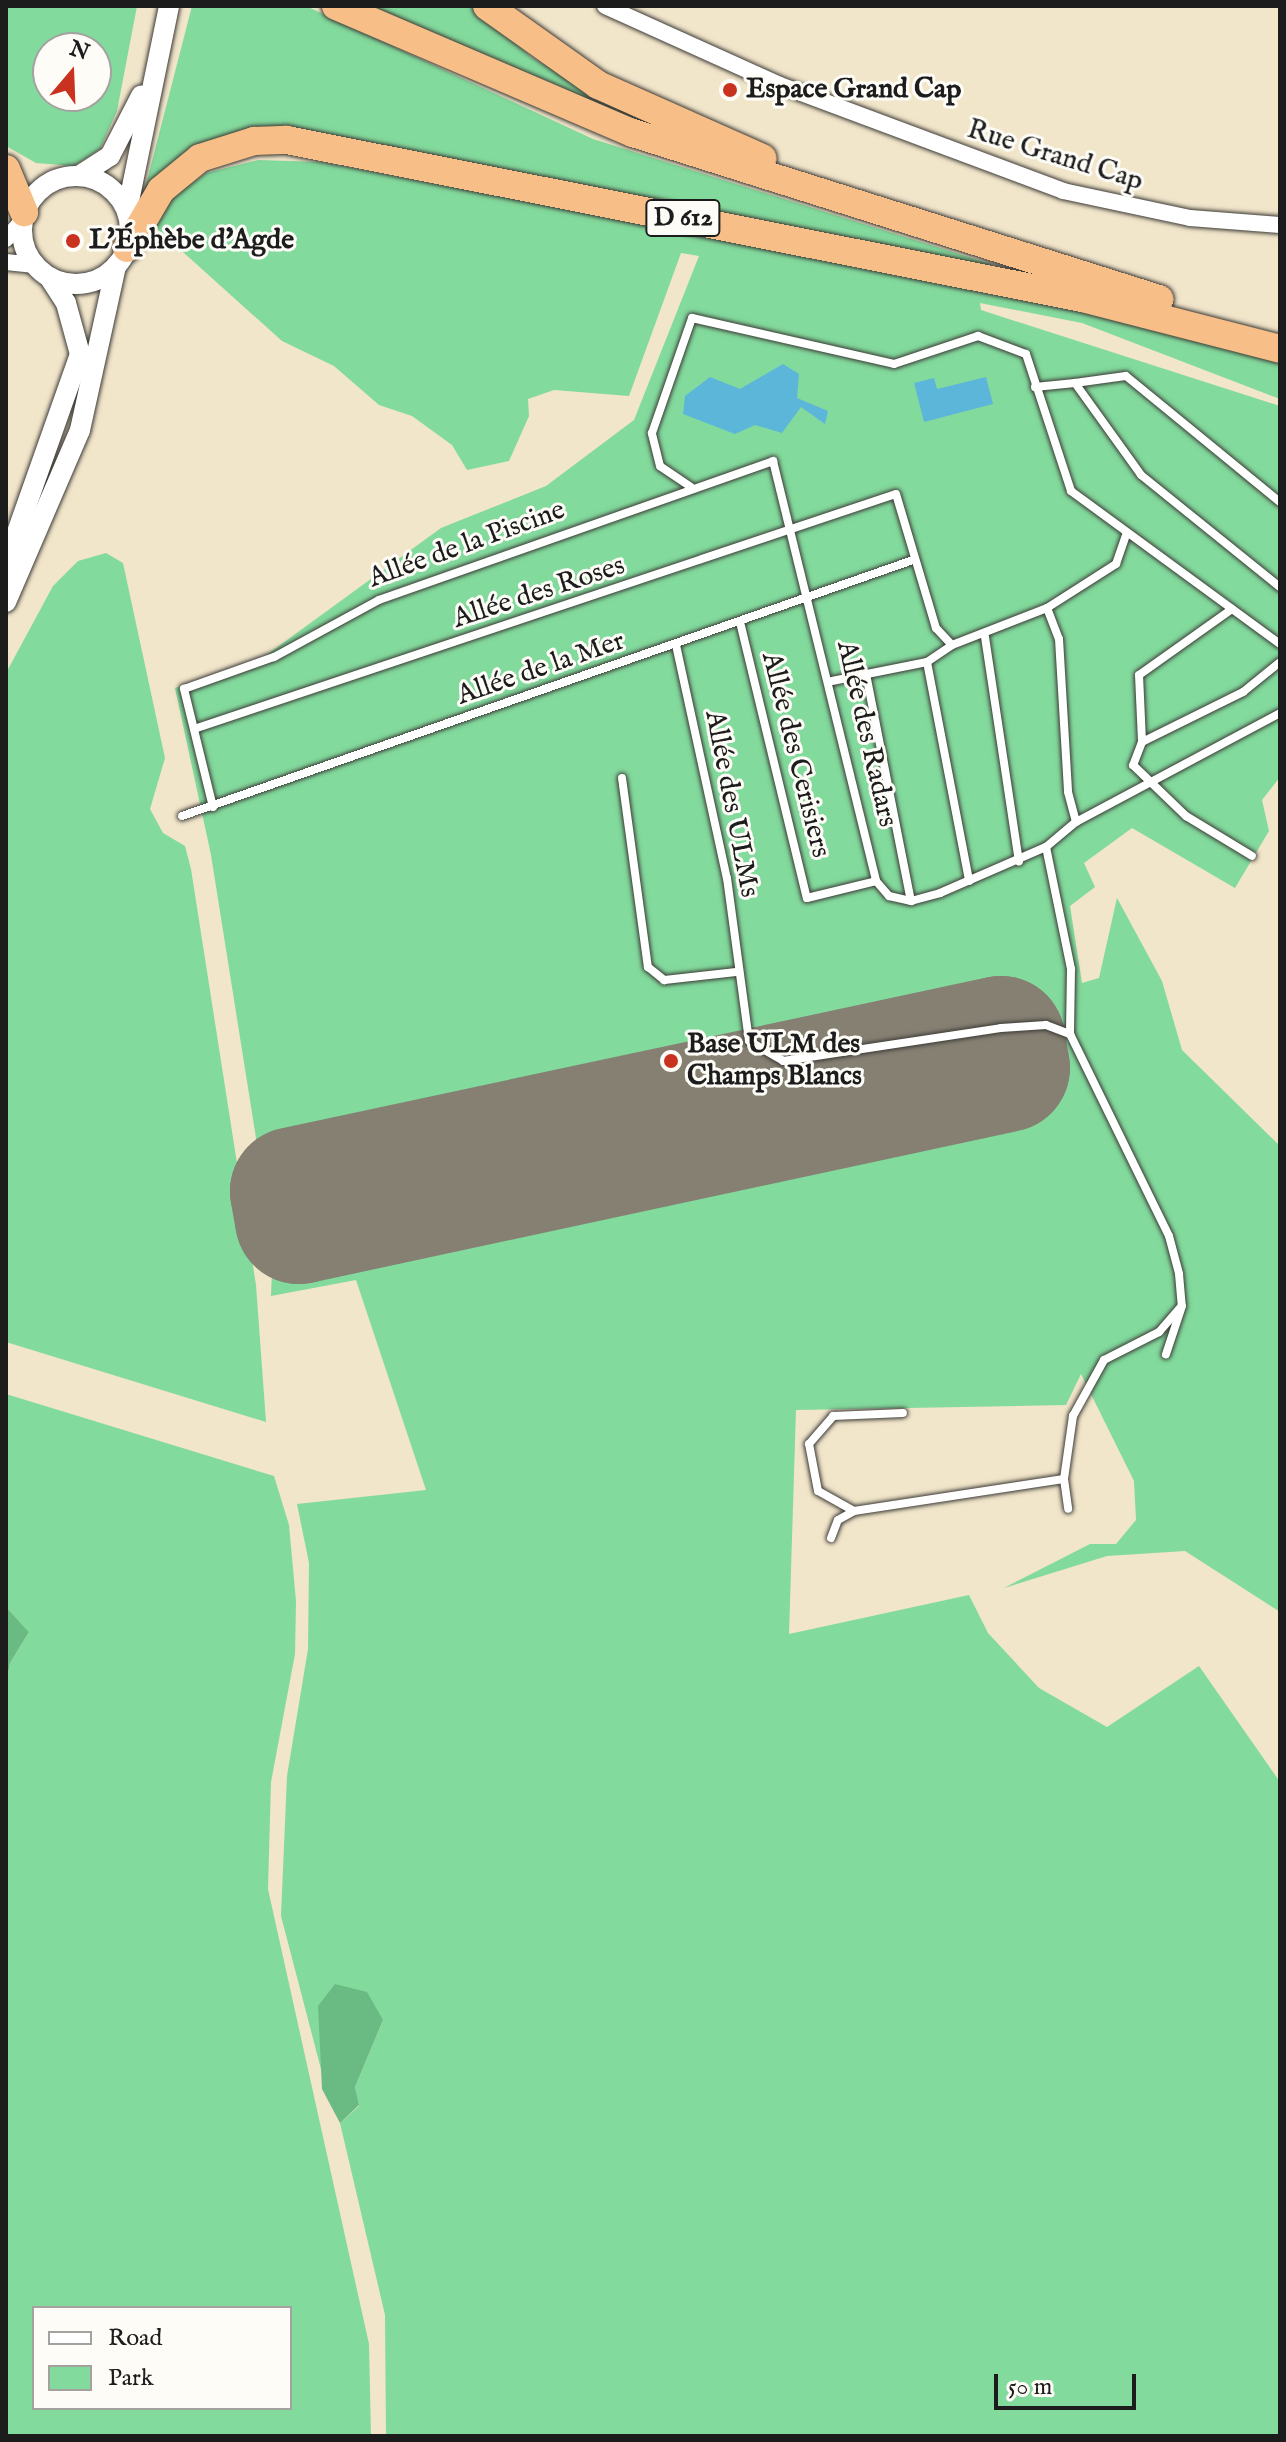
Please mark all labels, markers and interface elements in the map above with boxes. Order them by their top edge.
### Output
north arrow [32,32,112,112]
text: N [66,35,93,68]
place label: Espace Grand Cap [746,73,961,107]
marker: Espace Grand Cap [721,81,739,99]
street label: Rue Grand Cap [963,113,1147,199]
road number: D 612 [645,196,721,240]
place label: L'Éphèbe d'Agde [89,224,294,258]
marker: L'Éphèbe d'Agde [64,232,82,250]
street label: Allée de la Piscine [364,494,570,596]
street label: Allée des Roses [449,549,629,637]
street label: Allée de la Mer [453,625,629,713]
street label: Allée des Radars [828,638,904,830]
street label: Allée des Cerisiers [753,649,837,861]
street label: Allée des ULMs [696,708,766,900]
place label: Base ULM des Champs Blancs [687,1028,862,1094]
marker: Base ULM des Champs Blancs [662,1052,680,1070]
legend [32,2306,292,2410]
text: Road [108,2323,162,2354]
scale bar [998,2358,1140,2408]
text: Park [108,2363,154,2394]
text: 50 m [1008,2372,1052,2403]

